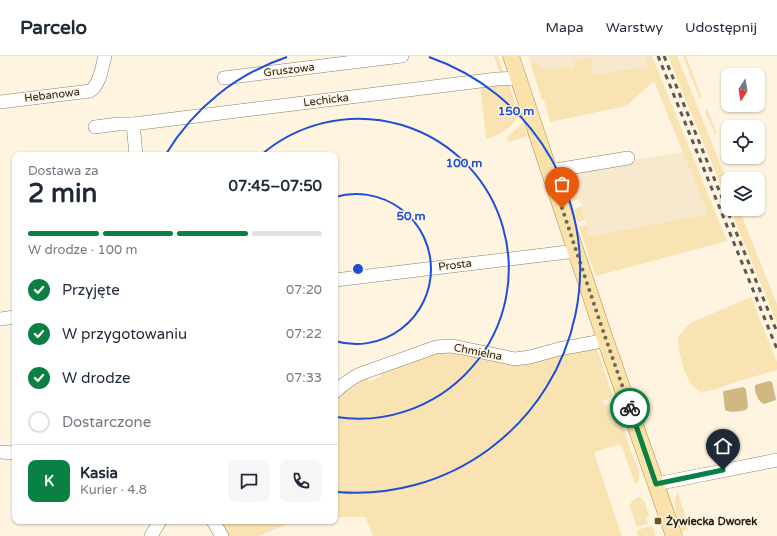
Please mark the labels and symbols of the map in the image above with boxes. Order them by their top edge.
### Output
street label: Gruszowa [263,60,315,80]
north arrow [721,68,765,112]
street label: Hebanowa [24,85,80,105]
street label: Lechicka [302,91,350,109]
text: 150 m [498,104,534,118]
text: 100 m [446,156,482,170]
pin [545,167,579,208]
text: 50 m [396,209,426,223]
street label: Prosta [437,256,473,274]
centre of rings [351,262,365,276]
street label: Chmielna [453,341,503,363]
courier [610,388,650,428]
pin [706,429,740,470]
place label: Żywiecka Dworek [666,514,757,529]
marker: Żywiecka Dworek [653,516,663,526]

